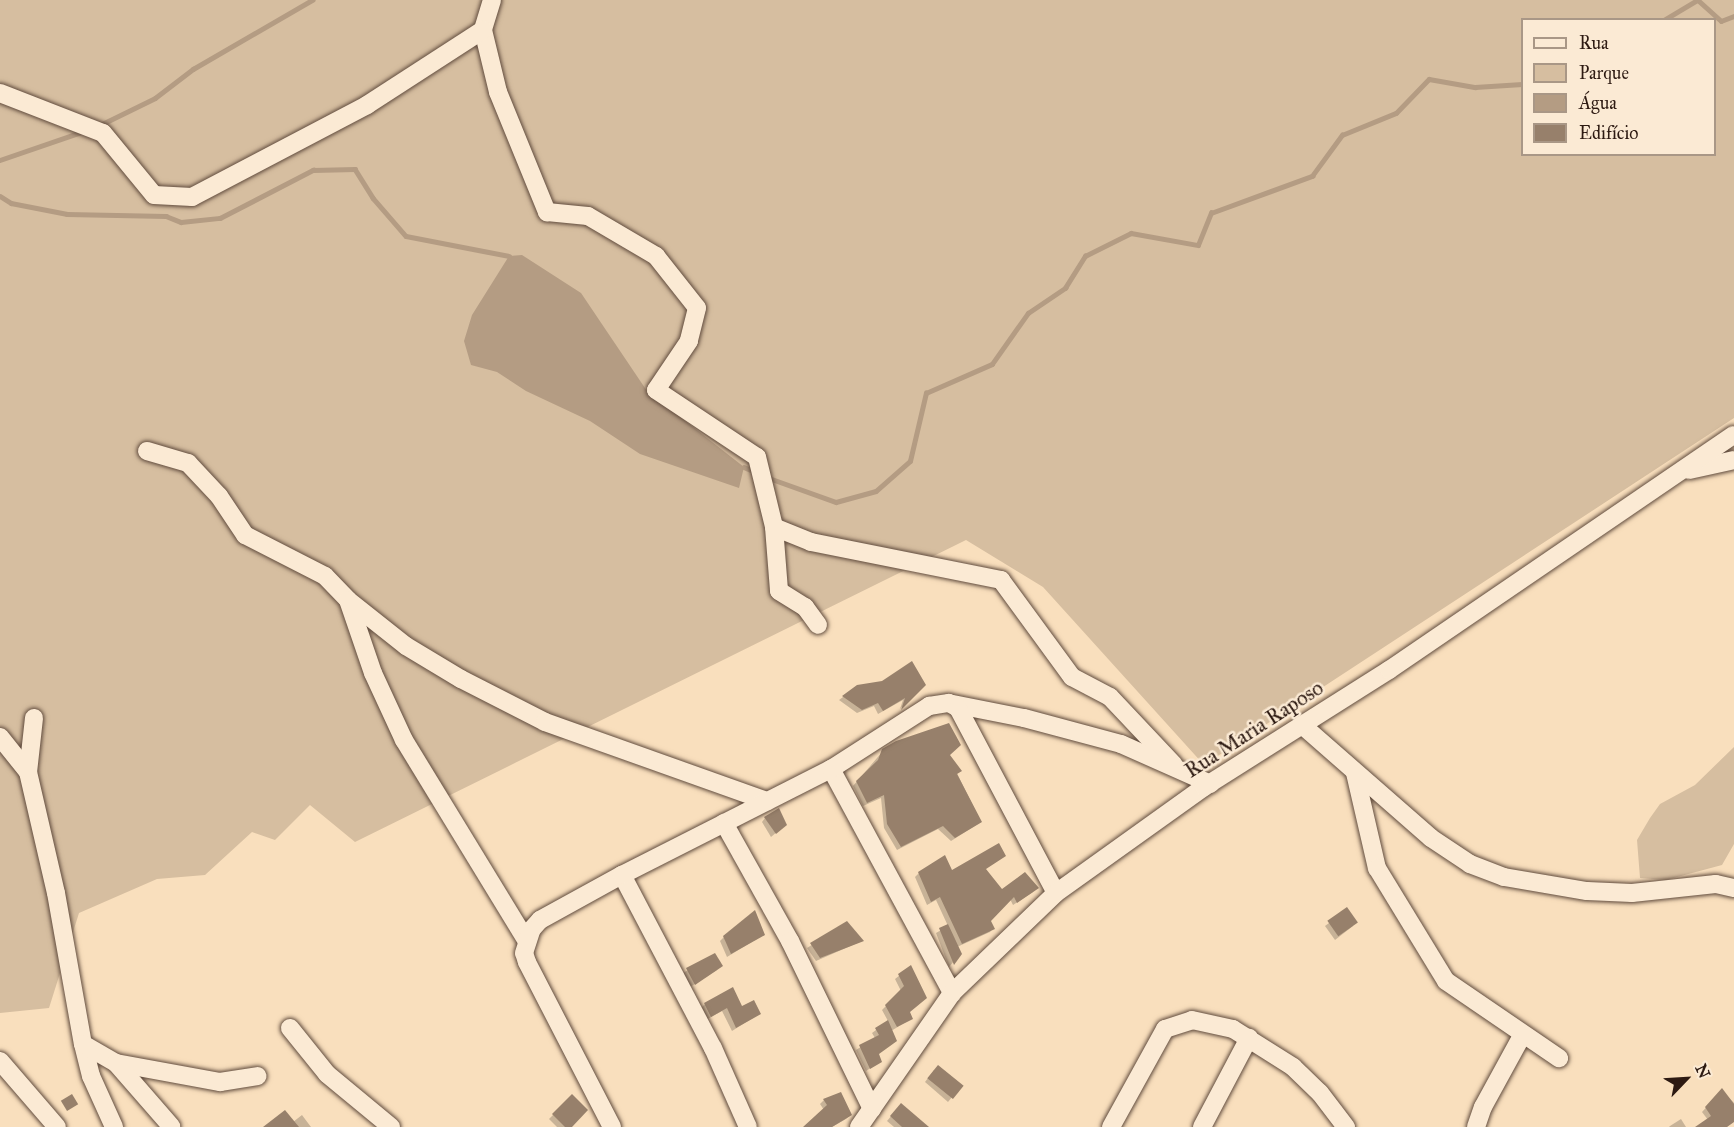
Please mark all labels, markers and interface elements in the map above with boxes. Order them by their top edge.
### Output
legend [1521,18,1716,156]
text: Rua [1579,32,1609,54]
text: Parque [1579,62,1629,84]
text: Água [1579,92,1617,114]
text: Edifício [1579,122,1638,144]
street label: Rua Maria Raposo [1180,675,1328,783]
north arrow [1656,1049,1716,1109]
text: N [1691,1061,1714,1081]

